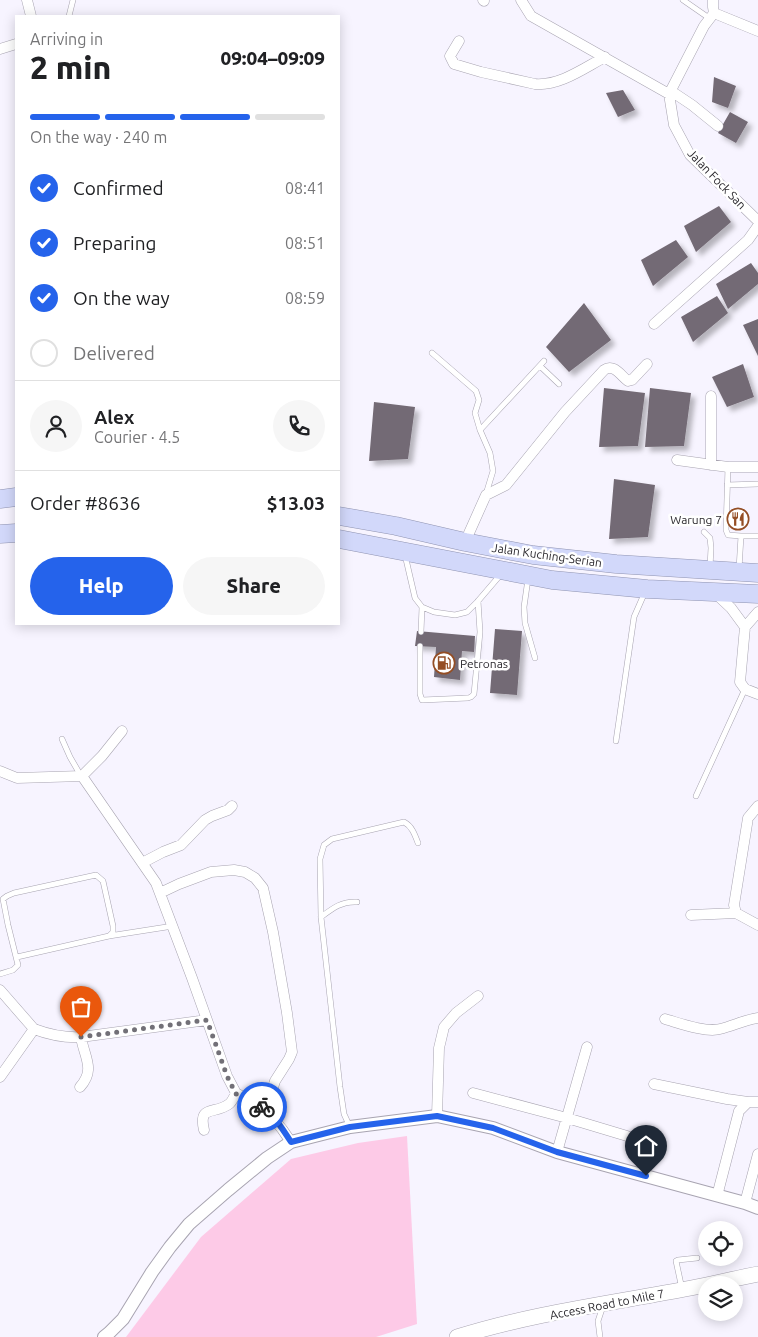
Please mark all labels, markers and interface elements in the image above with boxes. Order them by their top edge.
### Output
text: Arriving in [30,30,103,48]
text: 09:04–09:09 [220,47,325,69]
text: 2 min [30,49,111,85]
text: On the way · 240 m [30,128,167,146]
street label: Jalan Fock San [685,146,749,212]
icon: check [30,174,58,202]
text: Confirmed [73,177,164,199]
text: 08:41 [285,179,325,197]
icon: check [30,229,58,257]
text: Preparing [73,232,157,254]
text: 08:51 [285,234,325,252]
icon: check [30,284,58,312]
text: On the way [73,287,170,309]
text: 08:59 [285,289,325,307]
text: Delivered [73,342,155,364]
button: person [30,400,82,452]
button: phone [273,400,325,452]
text: Alex [94,406,134,428]
text: Courier · 4.5 [94,428,180,446]
text: Order #8636 [30,492,140,514]
text: $13.03 [267,492,325,514]
restaurant icon: Warung 7 [726,507,750,531]
place label: Warung 7 [670,513,722,526]
street label: Jalan Kuching-Serian [491,541,603,569]
button: Help [30,557,173,615]
button: Share [183,557,325,615]
fuel station icon: Petronas [432,651,456,675]
place label: Petronas [460,657,508,670]
pin [60,986,102,1037]
icon: bag [67,993,95,1021]
courier [237,1082,287,1132]
icon: bike [248,1093,276,1121]
pin [625,1125,667,1176]
icon: home [632,1132,660,1160]
map controls [698,1221,743,1321]
button: locate [698,1221,743,1266]
button: layers [698,1276,743,1321]
street label: Access Road to Mile 7 [549,1287,665,1321]

